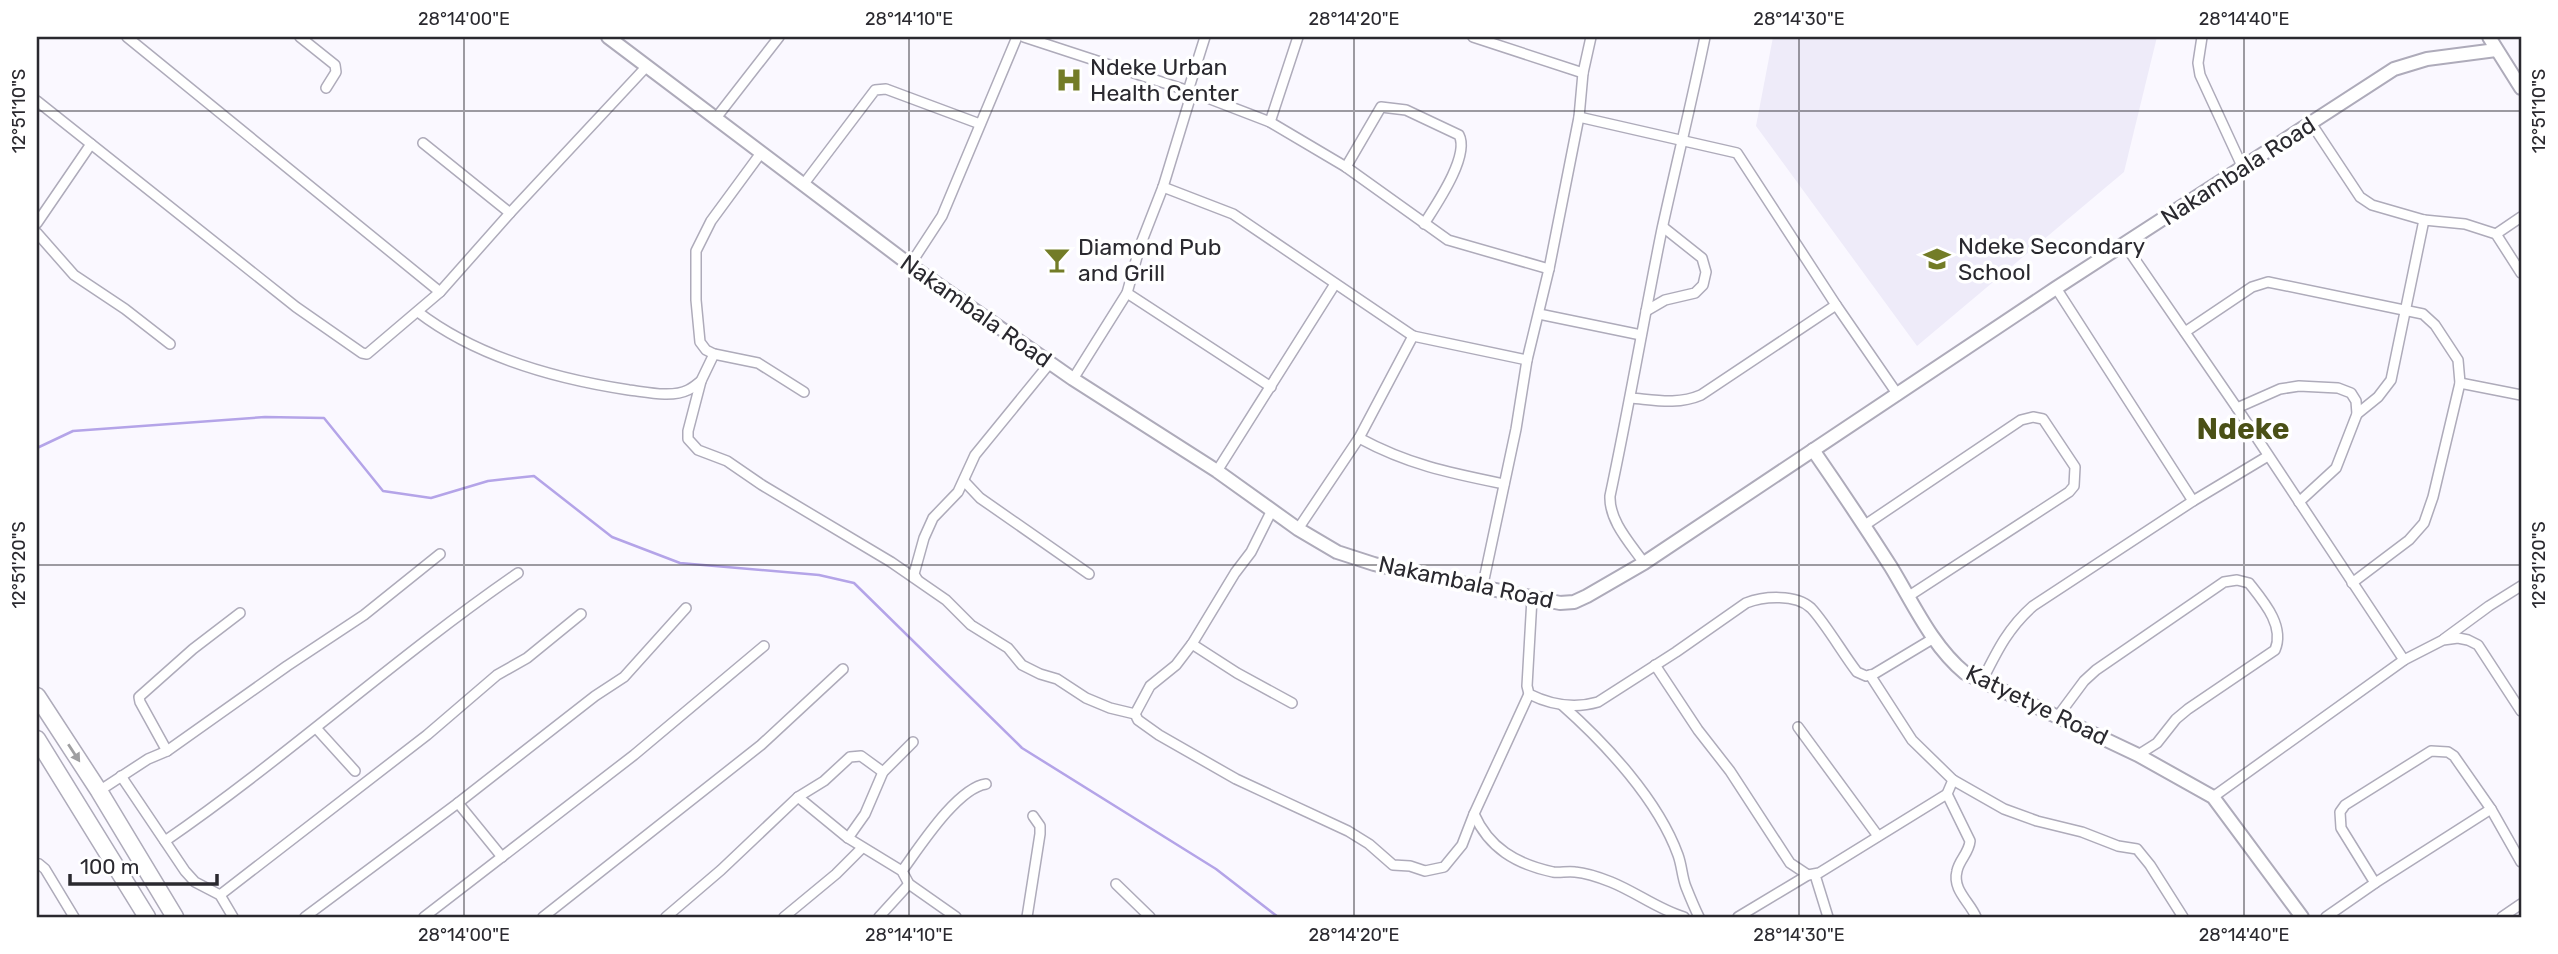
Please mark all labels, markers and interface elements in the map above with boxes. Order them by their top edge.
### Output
text: 28°14'00"E [418,8,510,30]
text: 28°14'10"E [865,8,953,30]
text: 28°14'20"E [1308,8,1400,30]
text: 28°14'30"E [1753,8,1845,30]
text: 28°14'40"E [2199,8,2289,30]
place label: Ndeke Urban Health Center [1090,53,1239,107]
hospital icon: Ndeke Urban Health Center [1054,65,1084,95]
text: 12°51'10"S [8,69,30,153]
text: 12°51'10"S [2528,69,2550,153]
street label: Nakambala Road [2156,111,2320,231]
place label: Ndeke Secondary School [1958,232,2146,286]
place label: Diamond Pub and Grill [1078,233,1221,287]
school or university icon: Ndeke Secondary School [1922,244,1952,274]
bar icon: Diamond Pub and Grill [1042,245,1072,275]
street label: Nakambala Road [895,248,1057,374]
district label: Ndeke [2197,411,2290,447]
text: 12°51'20"S [8,521,30,609]
text: 12°51'20"S [2528,521,2550,609]
street label: Nakambala Road [1376,550,1556,614]
street label: Katyetye Road [1961,659,2113,751]
one-way arrow [67,744,80,763]
scale bar [70,842,217,886]
text: 100 m [80,854,139,879]
text: 28°14'00"E [418,924,510,946]
text: 28°14'10"E [865,924,953,946]
text: 28°14'20"E [1308,924,1400,946]
text: 28°14'30"E [1753,924,1845,946]
text: 28°14'40"E [2199,924,2289,946]

